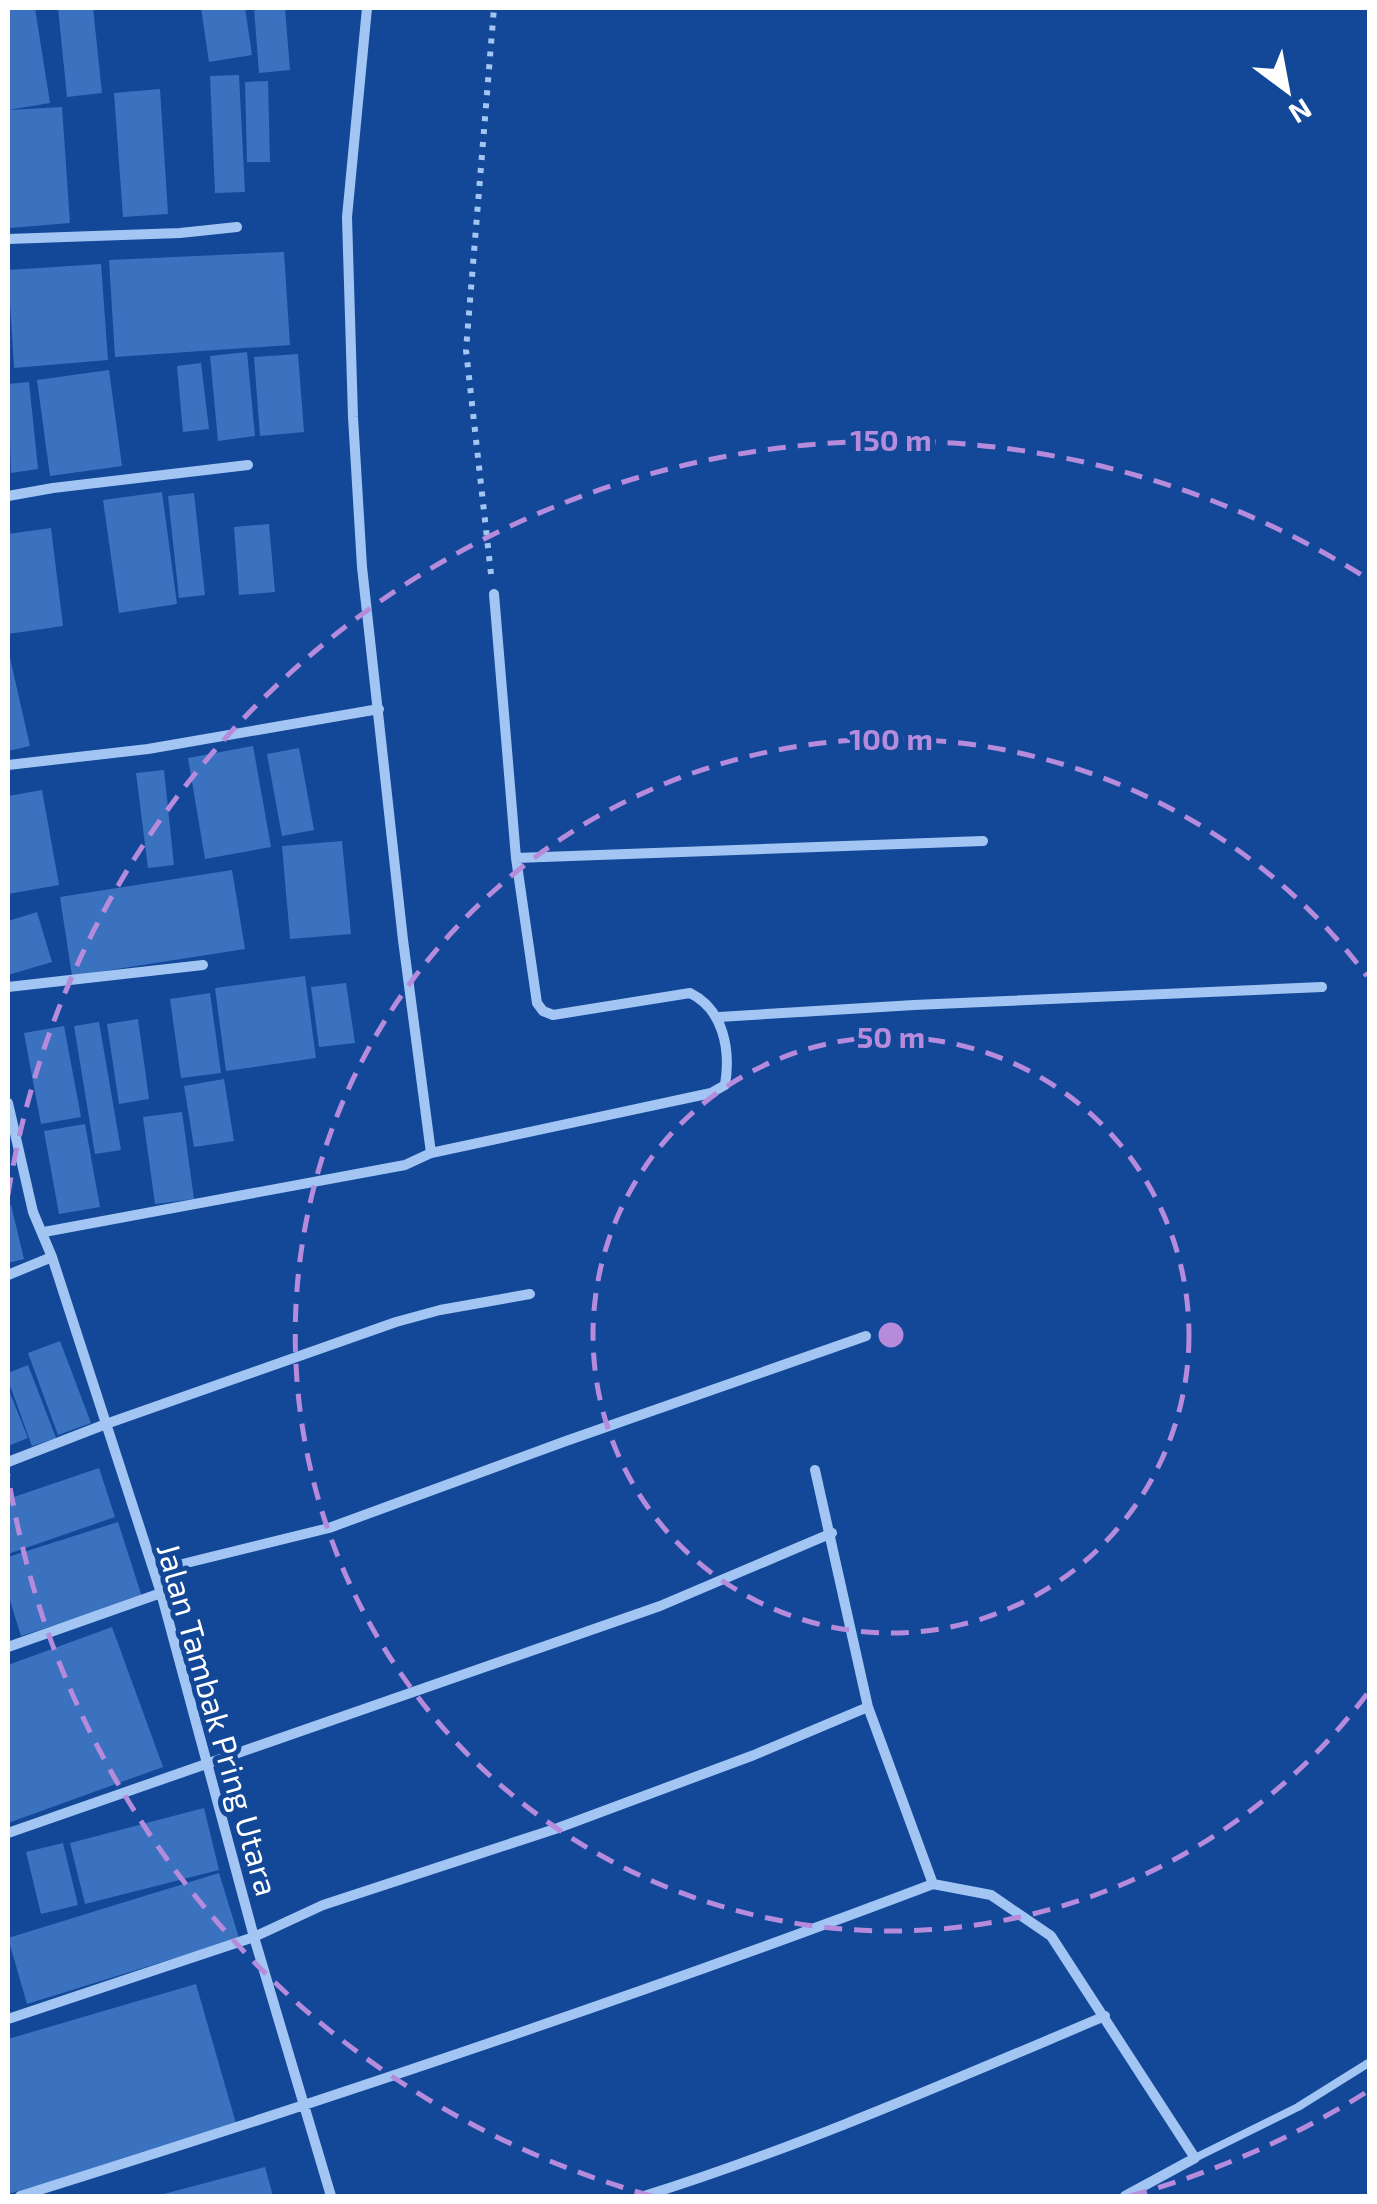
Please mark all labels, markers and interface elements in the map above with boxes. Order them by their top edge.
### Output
north arrow [1237,40,1337,140]
text: N [1283,92,1318,132]
text: 150 m [850,421,932,457]
text: 100 m [849,720,933,756]
text: 50 m [857,1018,925,1054]
centre of rings [873,1317,909,1353]
street label: Jalan Tambak Pring Utara [150,1538,288,1900]

